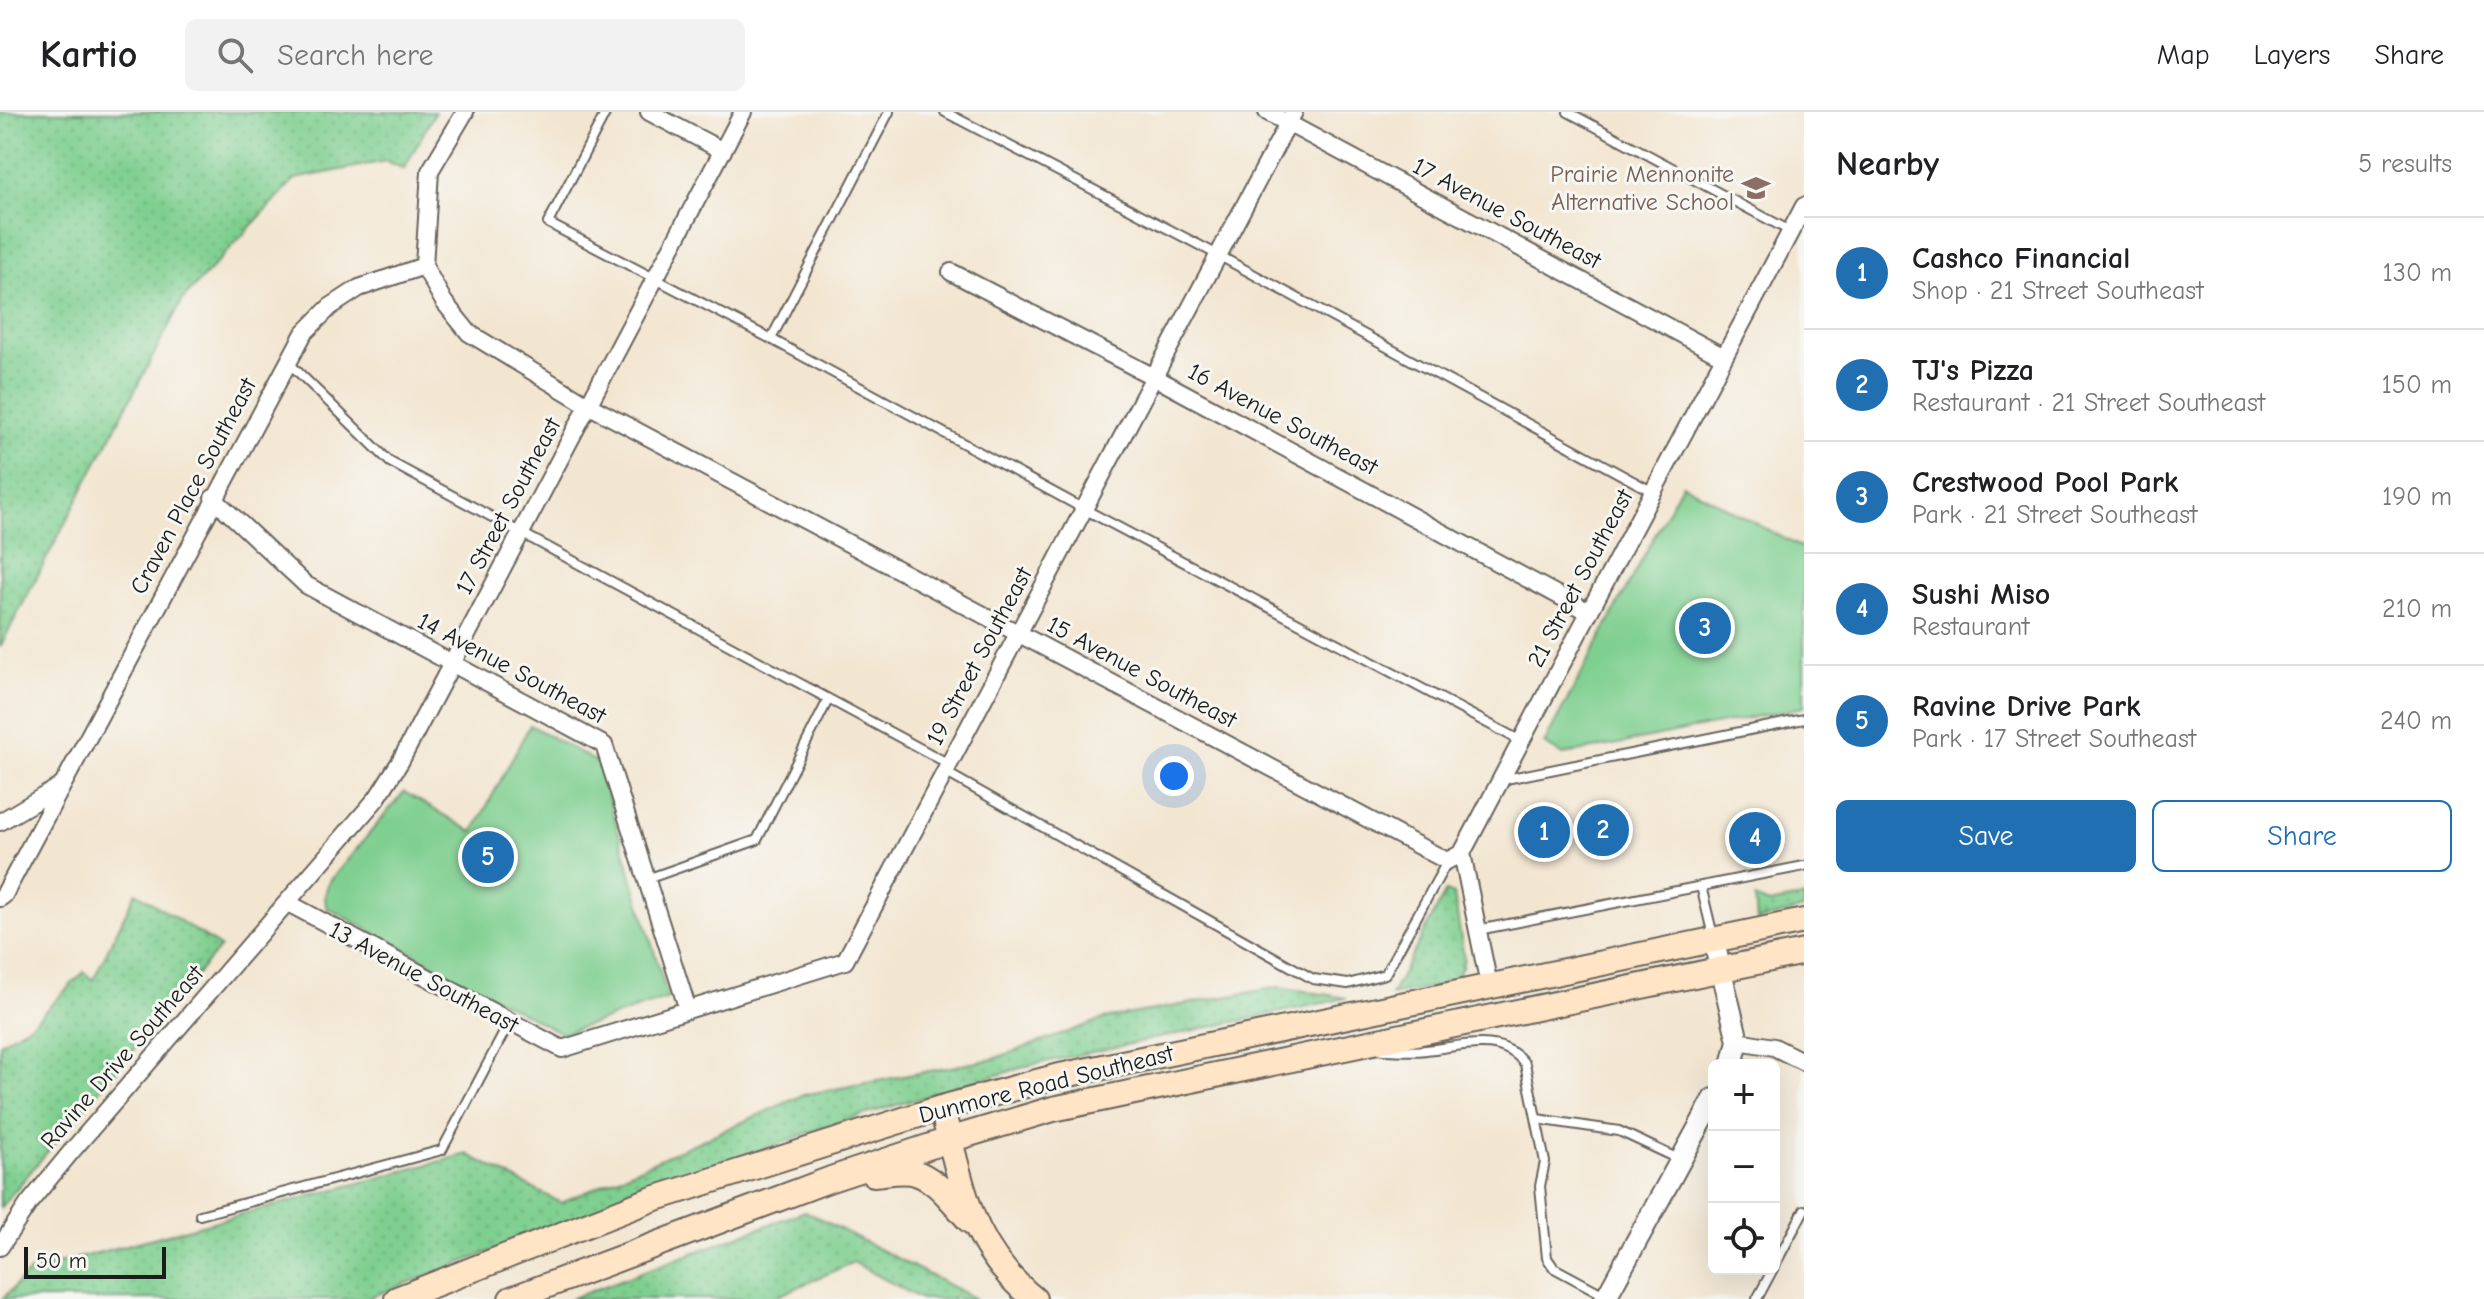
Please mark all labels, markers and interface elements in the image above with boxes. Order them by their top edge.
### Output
search box [185,19,745,91]
text: Kartio [40,33,137,77]
icon: search [213,33,257,77]
text: Search here [277,38,433,73]
text: Map [2157,39,2210,71]
text: Layers [2254,39,2330,71]
text: Share [2374,39,2444,71]
text: Nearby [1836,144,1939,184]
text: 5 results [2358,149,2452,179]
street label: 17 Avenue Southeast [1408,152,1607,275]
place label: Prairie Mennonite Alternative School [1550,160,1734,216]
school or university icon: Prairie Mennonite Alternative School [1741,173,1771,203]
text: Cashco Financial [1912,241,2130,276]
text: 1 [1857,258,1867,288]
text: 130 m [2383,258,2452,288]
text: Shop · 21 Street Southeast [1912,276,2204,306]
text: TJ's Pizza [1912,353,2034,388]
street label: 16 Avenue Southeast [1183,357,1384,481]
text: 2 [1856,370,1868,400]
text: 150 m [2382,370,2452,400]
street label: Craven Place Southeast [124,372,262,599]
text: Restaurant · 21 Street Southeast [1912,388,2265,418]
street label: 17 Street Southeast [450,412,567,599]
text: Crestwood Pool Park [1912,465,2178,500]
text: 3 [1856,482,1868,512]
text: 190 m [2382,482,2452,512]
street label: 21 Street Southeast [1521,483,1639,672]
text: Park · 21 Street Southeast [1912,500,2198,530]
street label: 19 Street Southeast [920,561,1038,750]
text: Sushi Miso [1912,577,2050,612]
text: 4 [1856,594,1868,624]
text: 210 m [2382,594,2452,624]
pin: 3 [1679,598,1731,658]
street label: 14 Avenue Southeast [413,606,612,730]
street label: 15 Avenue Southeast [1042,610,1243,734]
text: Restaurant [1912,612,2029,642]
text: Ravine Drive Park [1912,689,2141,724]
text: 5 [1855,706,1869,736]
text: 240 m [2380,706,2452,736]
text: Park · 17 Street Southeast [1912,724,2196,754]
your location [1154,756,1194,796]
pin: 2 [1577,800,1629,860]
button: Save [1836,800,2136,872]
button: Share [2152,800,2452,872]
pin: 1 [1518,802,1570,862]
pin: 4 [1729,808,1781,868]
pin: 5 [462,827,514,887]
street label: 13 Avenue Southeast [325,915,524,1039]
street label: Ravine Drive Southeast [35,959,210,1155]
street label: Dunmore Road Southeast [916,1039,1177,1129]
map controls [1708,1059,1780,1275]
button: + [1708,1059,1780,1131]
button: − [1708,1131,1780,1203]
button: locate [1708,1203,1780,1275]
scale bar [24,1243,166,1279]
text: 50 m [36,1248,87,1274]

